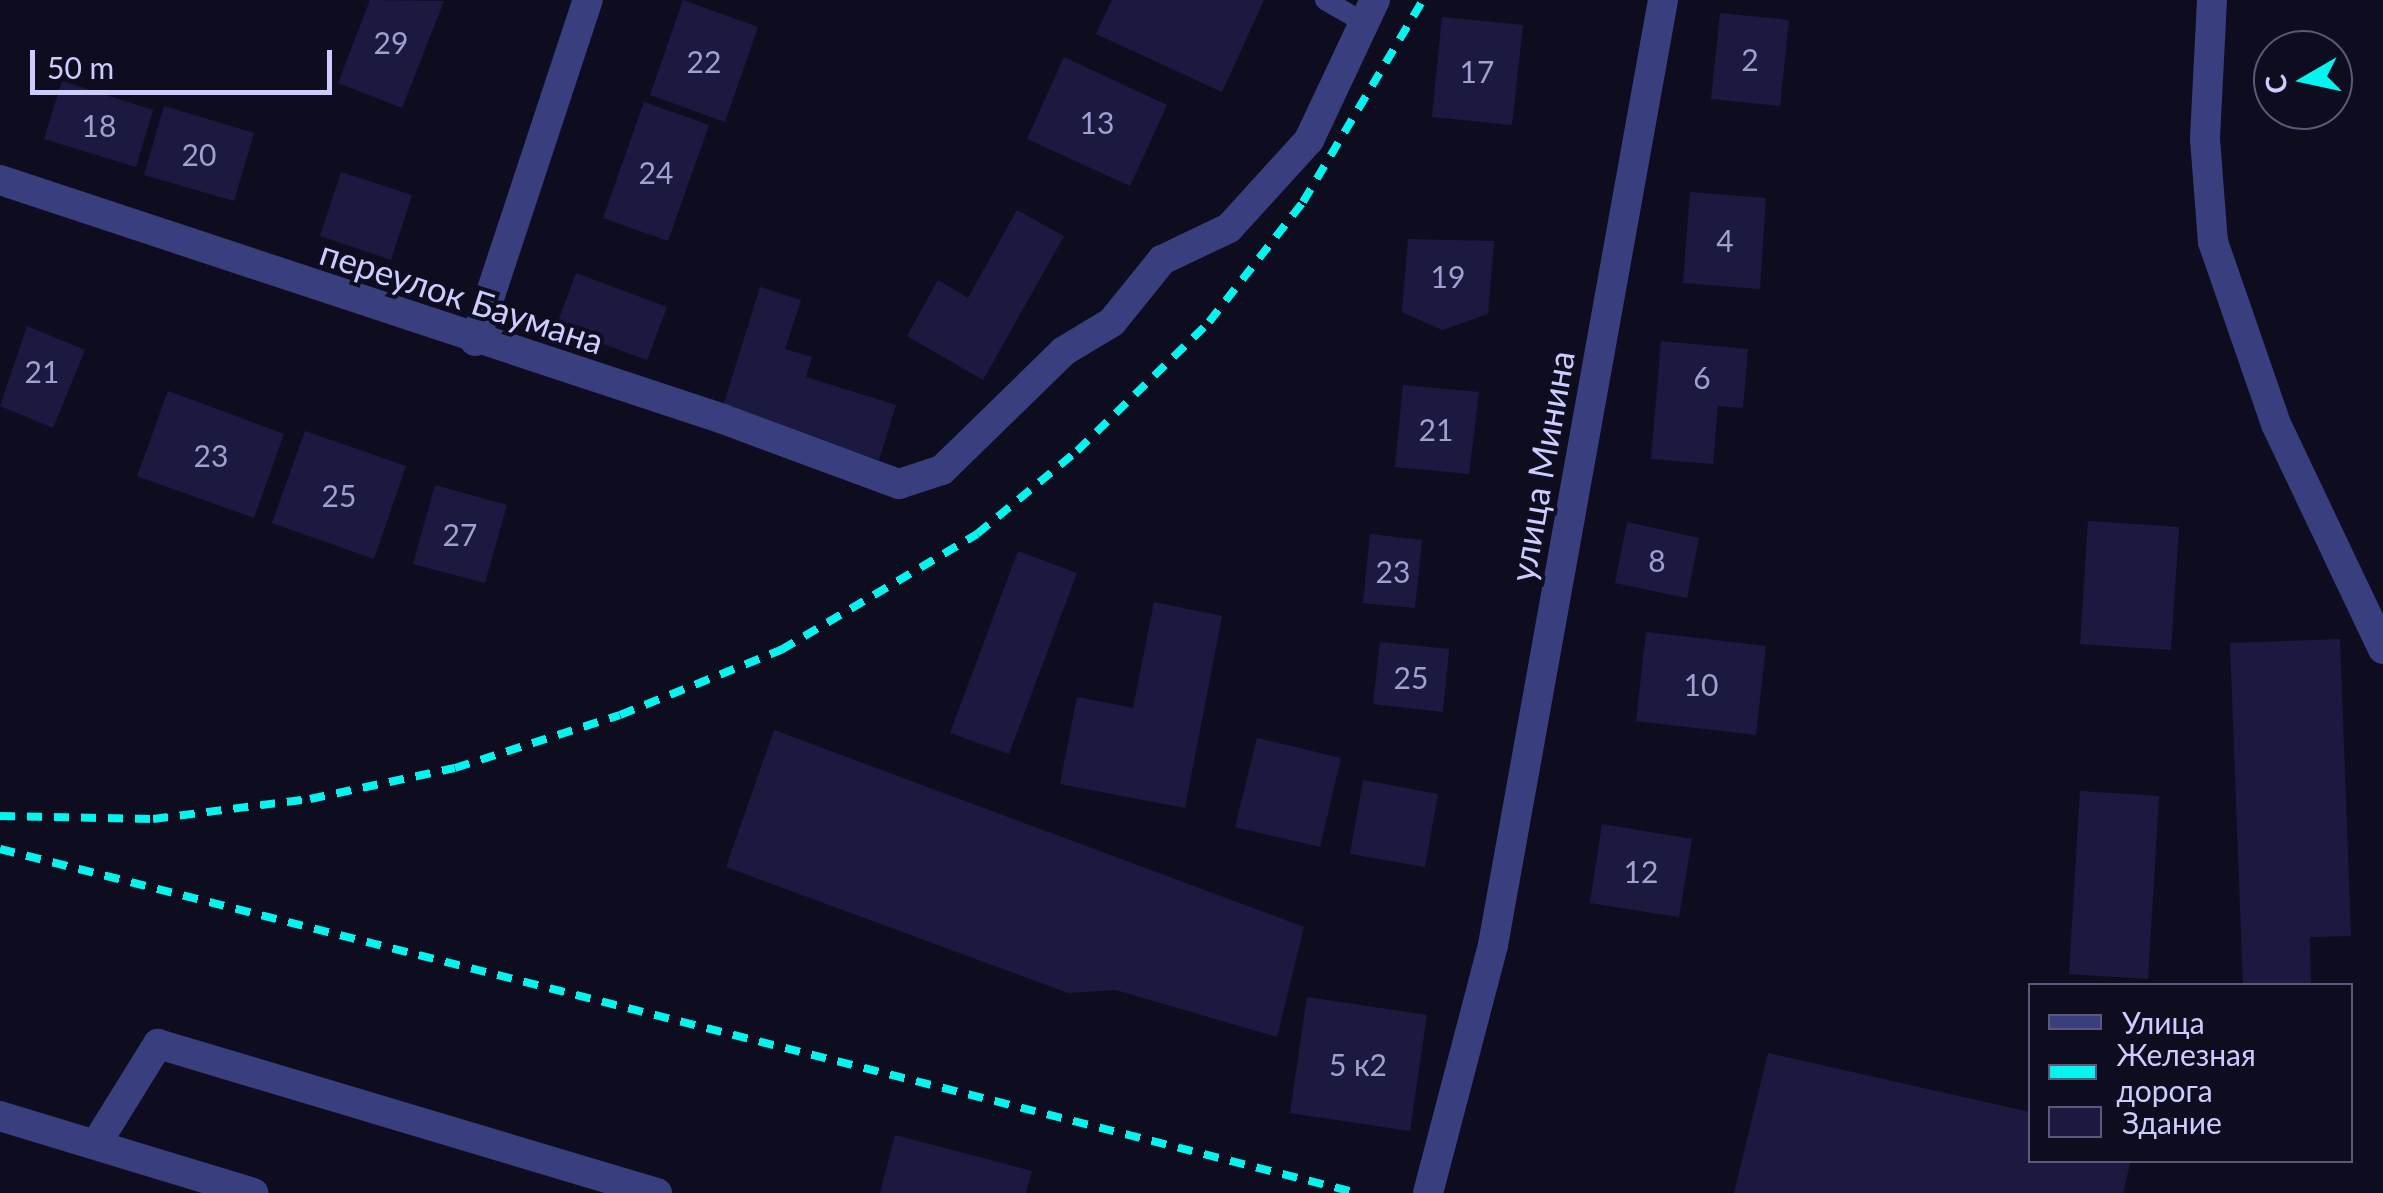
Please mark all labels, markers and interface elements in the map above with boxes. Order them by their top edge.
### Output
house number: 29 [374,24,408,60]
scale bar [35,30,338,92]
north arrow [2253,30,2353,130]
house number: 2 [1741,41,1759,77]
house number: 22 [687,43,721,79]
text: 50 m [47,49,114,85]
house number: 17 [1460,53,1494,89]
text: С [2257,73,2294,96]
house number: 13 [1080,104,1114,140]
house number: 18 [82,107,116,143]
house number: 20 [182,136,216,172]
house number: 24 [639,154,673,190]
house number: 4 [1716,222,1734,258]
street label: переулок Баумана [315,230,609,362]
house number: 19 [1431,258,1465,294]
street label: улица Минина [1500,347,1582,585]
house number: 21 [25,353,59,389]
house number: 6 [1693,359,1711,395]
house number: 21 [1419,411,1453,447]
house number: 23 [194,437,228,473]
house number: 25 [322,477,356,513]
house number: 27 [443,516,477,552]
house number: 8 [1648,542,1666,578]
house number: 23 [1376,553,1410,589]
house number: 25 [1394,659,1428,695]
house number: 10 [1684,666,1718,702]
house number: 12 [1624,853,1658,889]
legend [2028,983,2353,1163]
text: Улица [2122,1004,2205,1040]
text: Железная дорога [2117,1036,2256,1108]
house number: 5 к2 [1329,1046,1387,1082]
text: Здание [2122,1104,2222,1140]

